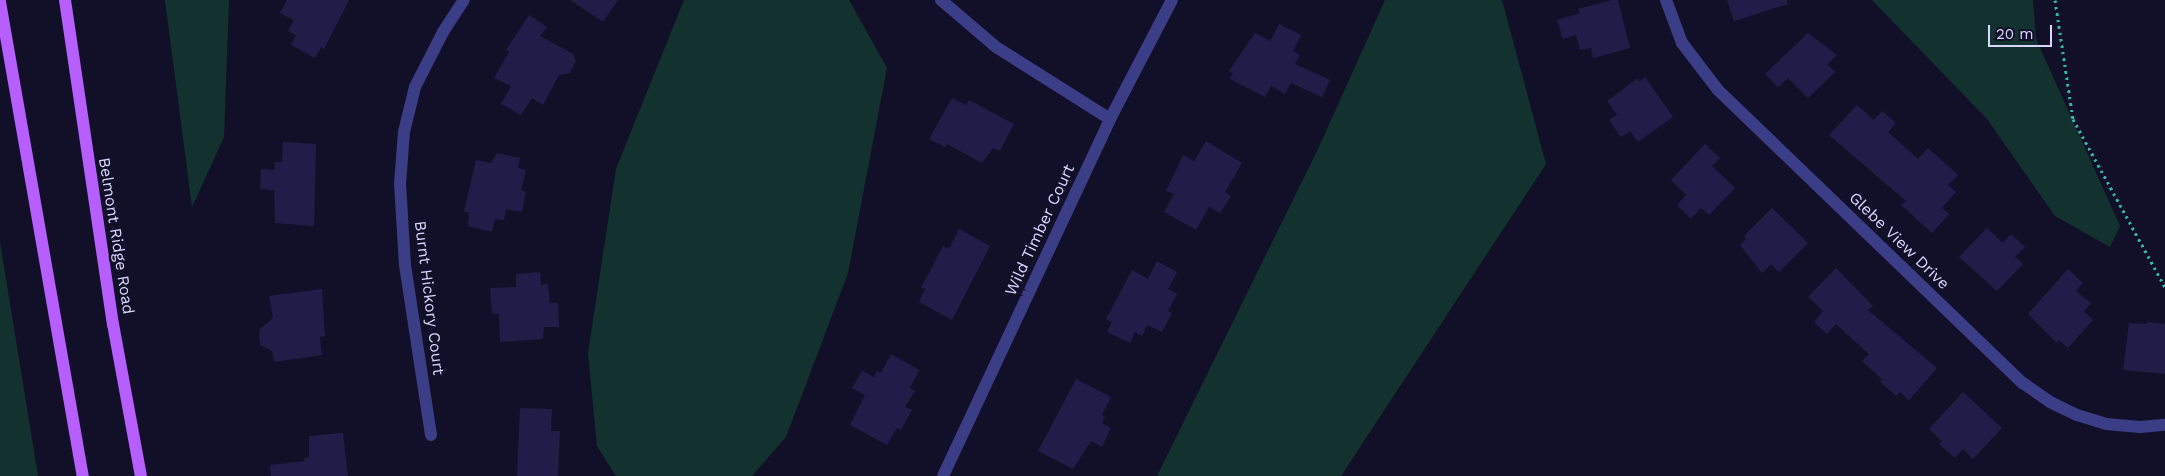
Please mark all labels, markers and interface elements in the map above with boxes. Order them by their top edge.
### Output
scale bar [1990,15,2054,47]
text: 20 m [1996,25,2034,43]
street label: Belmont Ridge Road [94,156,138,316]
street label: Wild Timber Court [1001,161,1079,299]
street label: Glebe View Drive [1845,188,1953,294]
street label: Burnt Hickory Court [410,220,448,376]

